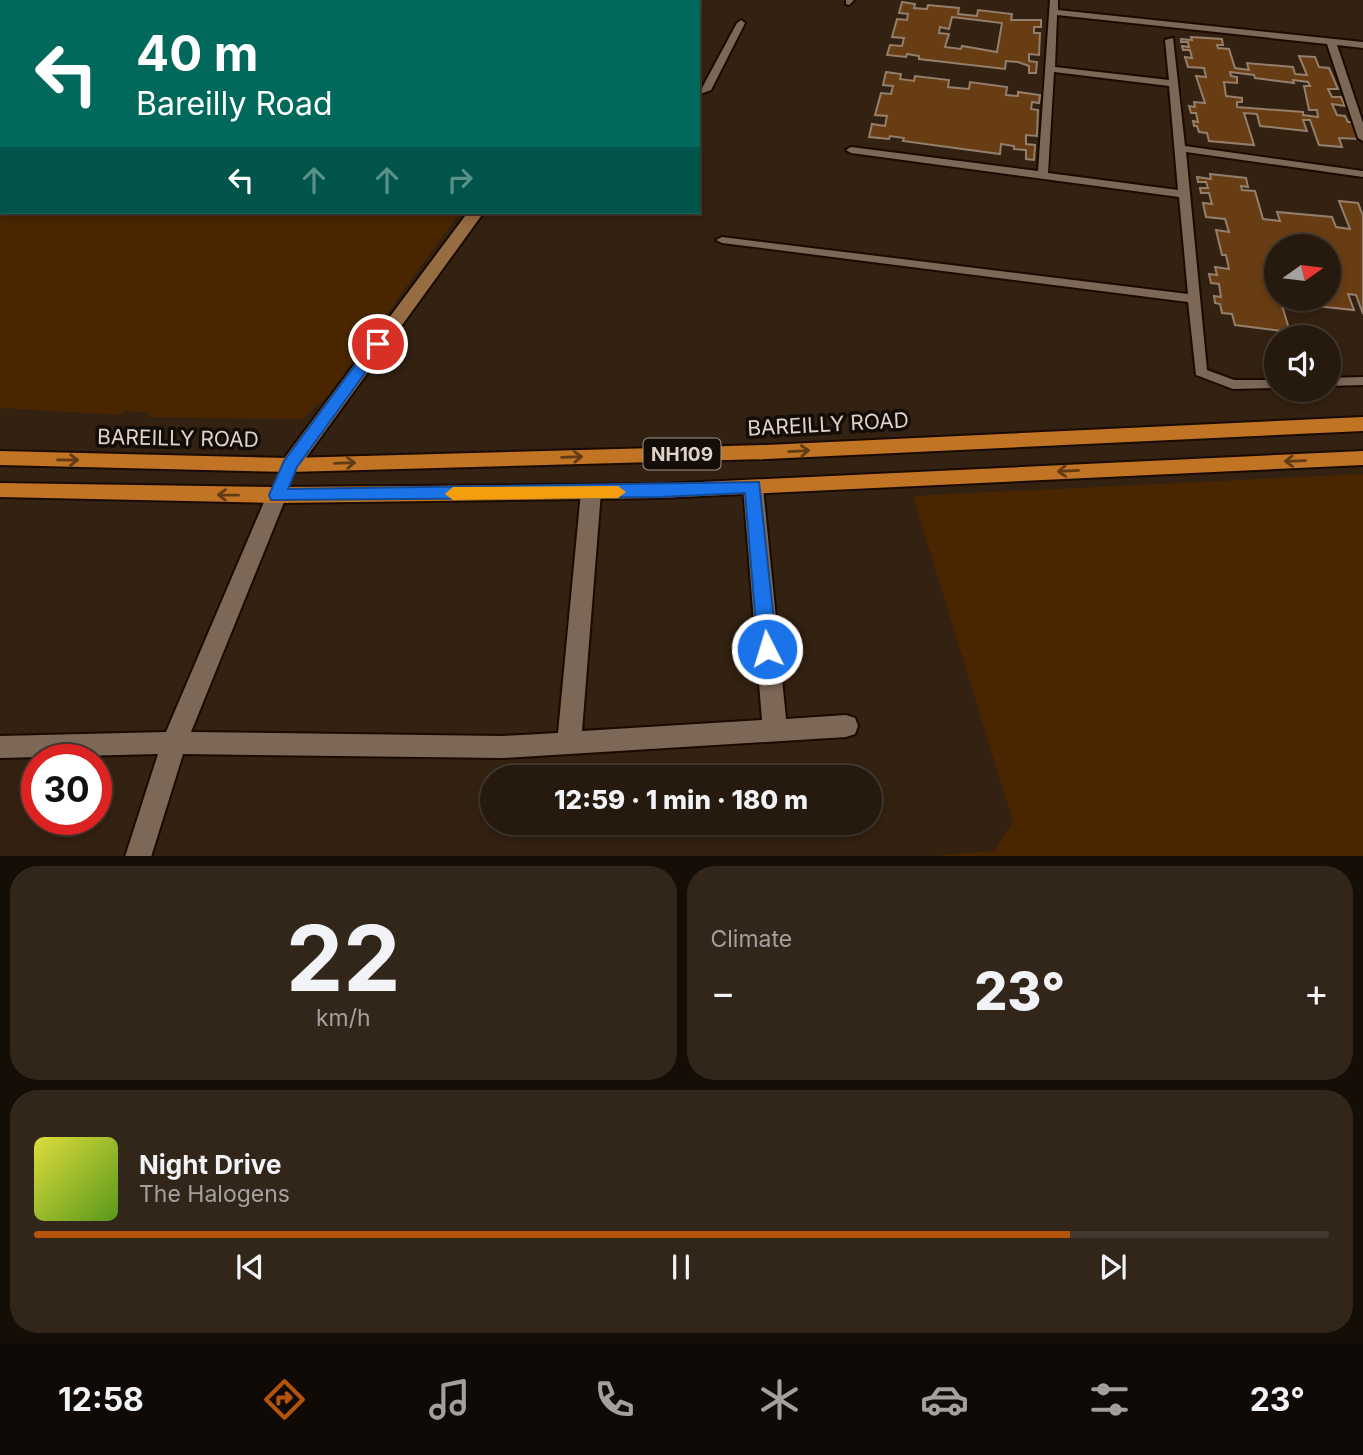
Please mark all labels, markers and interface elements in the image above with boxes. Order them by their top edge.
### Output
text: 40 m [136,24,259,83]
icon: left [21,28,112,119]
text: Bareilly Road [136,84,333,123]
icon: left [222,161,260,199]
icon: ahead [295,161,333,199]
icon: ahead [368,161,406,199]
icon: right [441,161,479,199]
north arrow [1264,234,1340,312]
map controls [1264,234,1341,402]
pin [348,314,408,374]
icon: arrive [359,325,397,363]
button: sound [1264,325,1341,402]
street label: BAREILLY ROAD [747,407,909,441]
street label: BAREILLY ROAD [97,424,259,452]
road number: NH109 [644,438,720,470]
one-way arrow [788,444,811,457]
one-way arrow [560,451,583,464]
one-way arrow [56,454,79,467]
one-way arrow [1284,455,1307,468]
one-way arrow [333,457,356,470]
one-way arrow [1057,465,1079,478]
one-way arrow [217,488,240,501]
position arrow [730,612,804,686]
speed limit sign: 30 [21,744,112,835]
text: 12:59 · 1 min · 180 m [554,784,808,815]
text: 22 [286,903,401,1013]
text: Climate [711,925,792,953]
text: 23° [974,960,1065,1023]
text: − [711,969,736,1015]
text: + [1304,969,1329,1015]
text: km/h [316,1004,371,1032]
text: Night Drive [139,1149,281,1180]
text: The Halogens [139,1180,290,1208]
icon: previous [231,1248,269,1286]
icon: pause [662,1248,700,1286]
icon: next [1094,1248,1132,1286]
icon: directions [260,1375,309,1424]
icon: music [425,1375,474,1424]
icon: phone [590,1375,639,1424]
icon: climate [755,1375,804,1424]
icon: car [920,1375,969,1424]
icon: filters [1085,1375,1134,1424]
text: 12:58 [58,1380,144,1419]
text: 23° [1250,1380,1305,1419]

